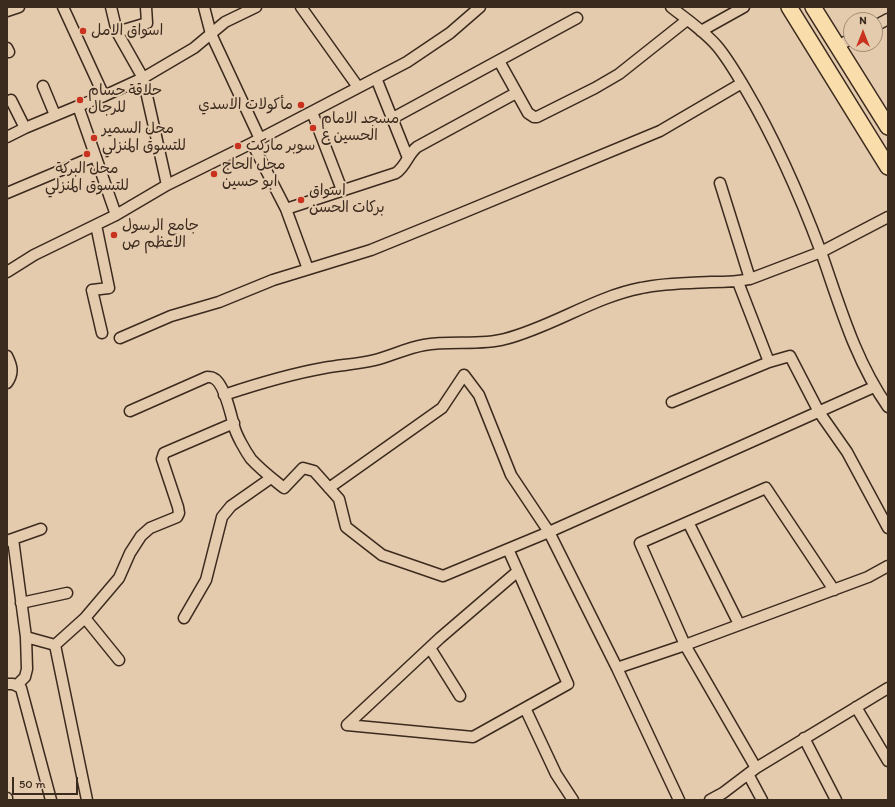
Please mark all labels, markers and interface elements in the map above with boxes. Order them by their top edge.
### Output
north arrow [843,12,883,52]
text: N [859,14,867,27]
place label: اسواق الامل [91,22,163,40]
marker: اسواق الامل [78,26,88,36]
place label: حلاقة حسام للرجال [88,82,162,117]
marker: حلاقة حسام للرجال [75,95,85,105]
place label: مأكولات الاسدي [198,96,293,114]
marker: مأكولات الاسدي [296,100,306,110]
place label: مسجد الامام الحسين ع [321,110,399,145]
place label: محل السمير للتسوق المنزلي [102,120,186,155]
marker: مسجد الامام الحسين ع [308,123,318,133]
marker: محل السمير للتسوق المنزلي [89,133,99,143]
place label: سوبر ماركت [246,137,315,155]
marker: سوبر ماركت [233,141,243,151]
marker: محل البركة للتسوق المنزلي [82,149,92,159]
place label: محل الحاج ابو حسين [222,156,285,191]
place label: محل البركة للتسوق المنزلي [45,160,129,195]
marker: محل الحاج ابو حسين [209,169,219,179]
place label: اسواق بركات الحسن [309,182,385,217]
marker: اسواق بركات الحسن [296,195,306,205]
place label: جامع الرسول الاعظم ص [122,217,199,252]
marker: جامع الرسول الاعظم ص [109,230,119,240]
scale bar [14,769,80,795]
text: 50 m [19,777,45,791]

